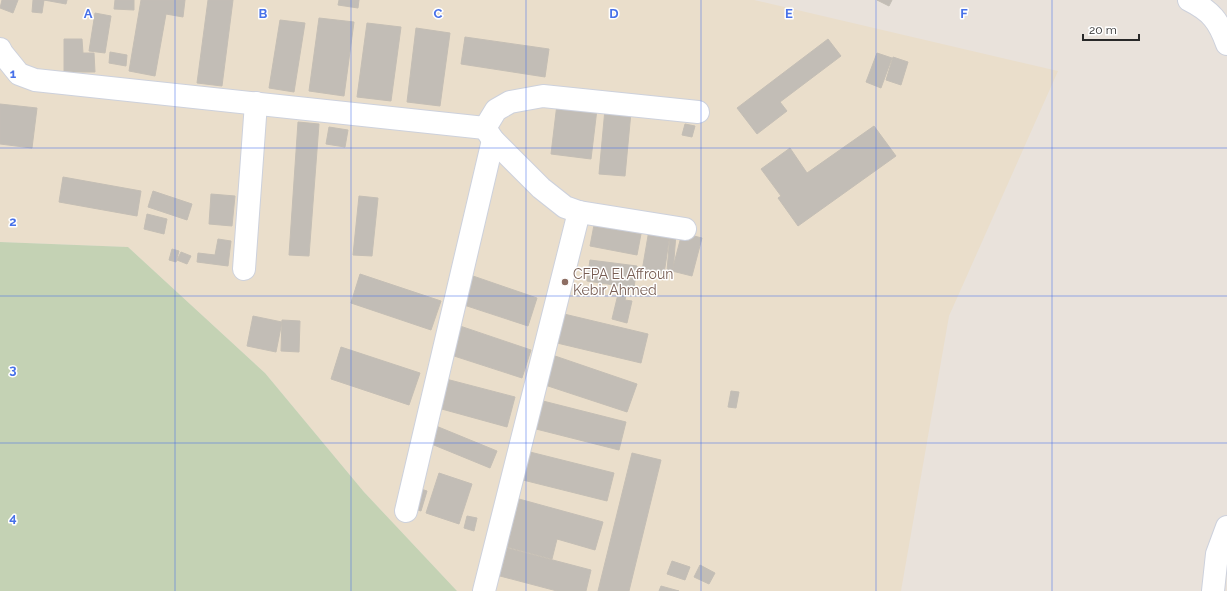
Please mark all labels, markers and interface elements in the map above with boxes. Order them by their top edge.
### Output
text: A [84,6,93,21]
text: B [259,6,268,21]
text: C [434,6,443,21]
text: D [609,6,619,21]
text: E [785,6,793,21]
text: F [960,6,968,21]
scale bar [1083,16,1139,42]
text: 20 m [1089,23,1117,37]
text: 1 [10,66,17,81]
text: 2 [9,214,17,229]
place label: CFPA El Affroun Kebir Ahmed [573,266,673,298]
marker: CFPA El Affroun Kebir Ahmed [560,277,570,287]
text: 3 [9,362,17,377]
text: 4 [9,510,17,525]

